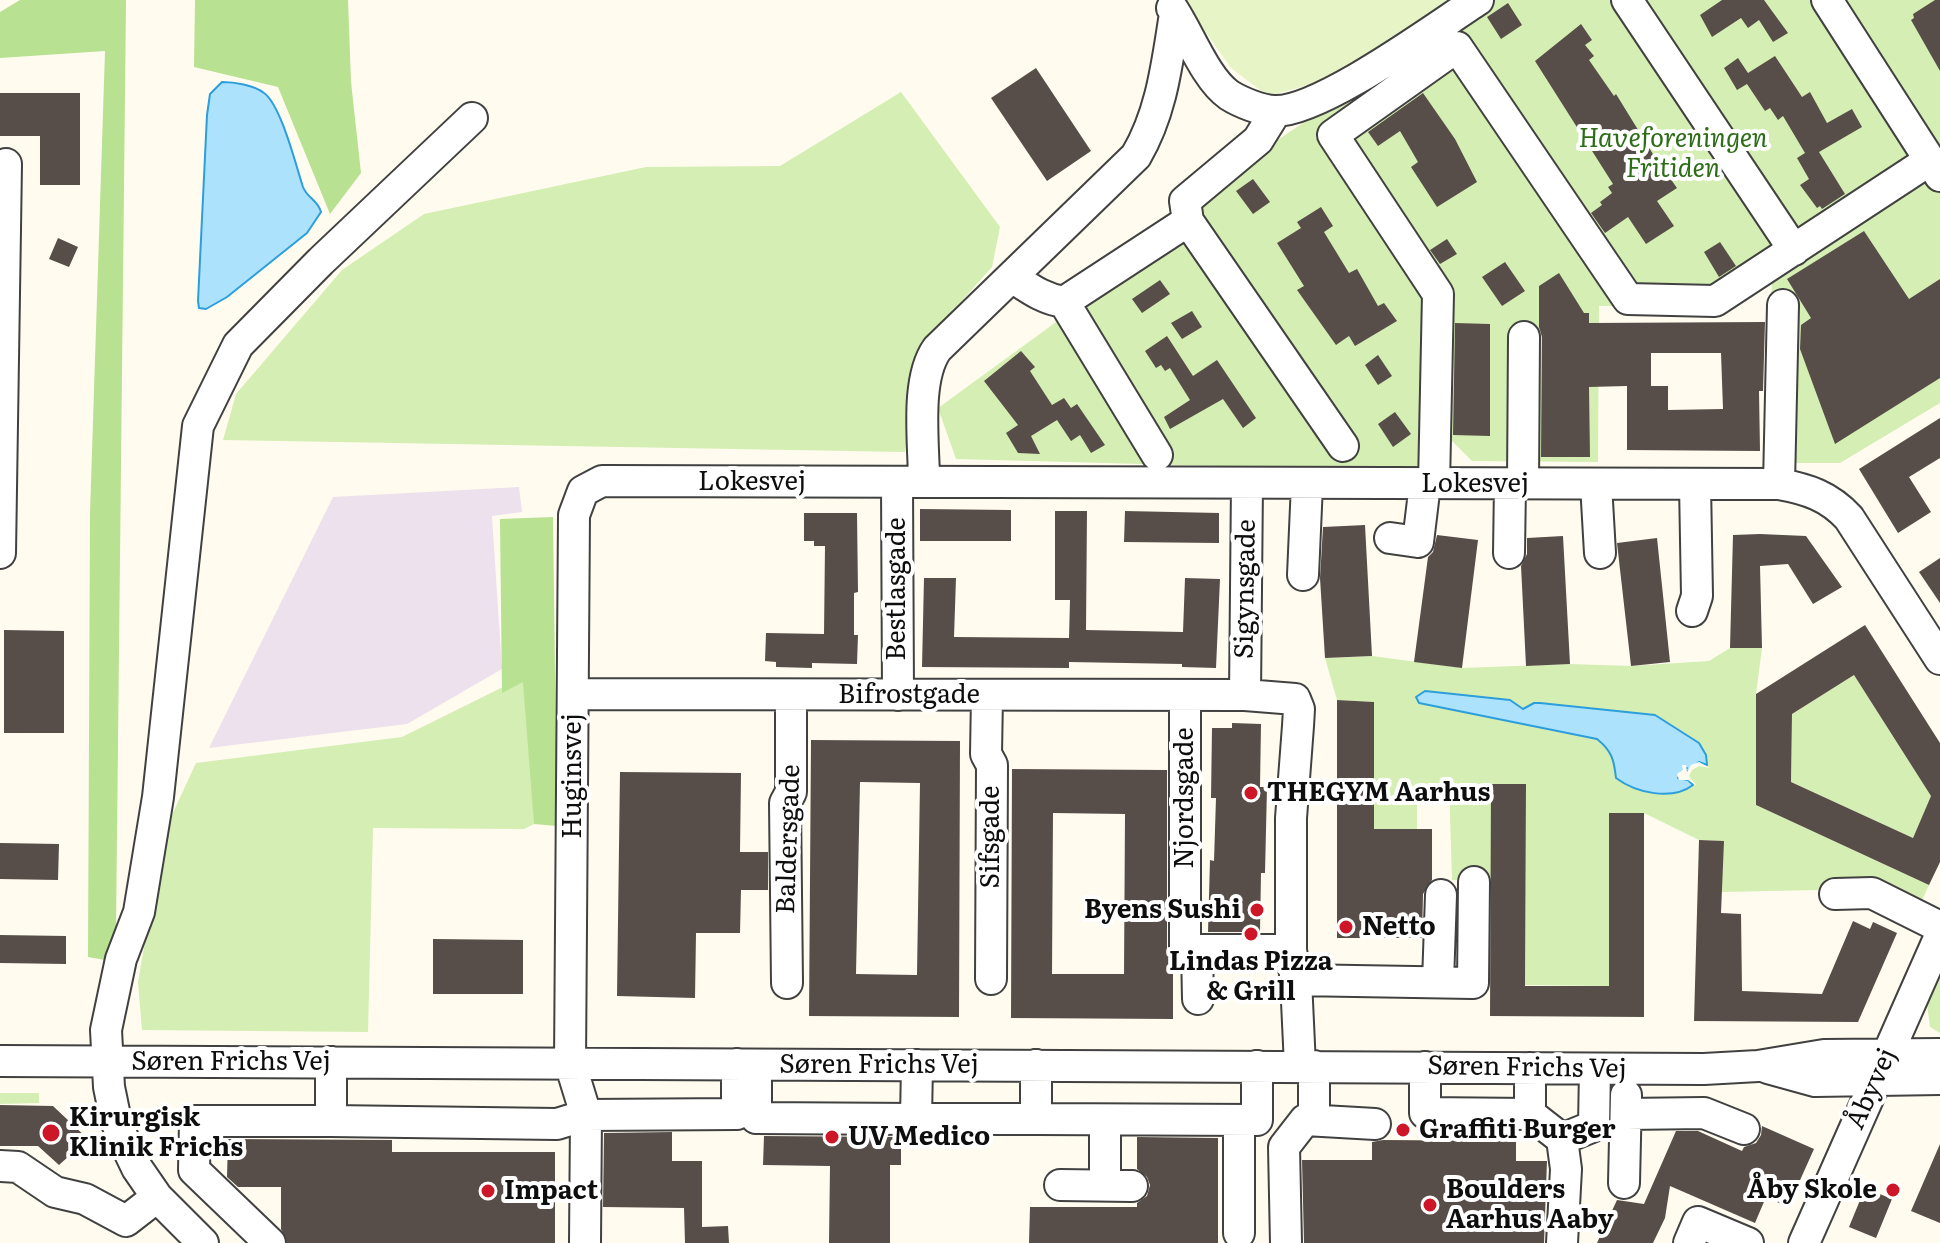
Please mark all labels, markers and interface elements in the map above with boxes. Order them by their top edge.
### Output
park label: Haveforeningen Fritiden [1578,123,1768,184]
street label: Lokesvej [698,466,806,498]
street label: Lokesvej [1421,468,1529,500]
street label: Bestlasgade [881,517,913,661]
street label: Sigynsgade [1229,519,1263,659]
street label: Bifrostgade [838,679,980,711]
street label: Huginsvej [557,713,589,839]
street label: Njordsgade [1169,727,1201,869]
street label: Baldersgade [771,764,807,914]
place label: THEGYM Aarhus [1267,777,1491,809]
marker: THEGYM Aarhus [1242,784,1260,802]
street label: Sifsgade [975,785,1007,889]
place label: Byens Sushi [1084,894,1241,926]
marker: Byens Sushi [1248,901,1266,919]
place label: Netto [1362,911,1436,943]
marker: Netto [1337,918,1355,936]
marker: Lindas Pizza & Grill [1242,925,1260,943]
place label: Lindas Pizza & Grill [1169,946,1333,1008]
street label: Åbyvej [1840,1044,1904,1134]
street label: Søren Frichs Vej [131,1046,331,1078]
street label: Søren Frichs Vej [779,1049,979,1081]
street label: Søren Frichs Vej [1427,1051,1627,1085]
place label: Kirurgisk Klinik Frichs [69,1102,243,1164]
place label: Graffiti Burger [1419,1114,1616,1146]
place label: UV Medico [848,1121,990,1153]
marker: Graffiti Burger [1394,1121,1412,1139]
marker: Kirurgisk Klinik Frichs [40,1122,62,1144]
marker: UV Medico [823,1128,841,1146]
place label: Boulders Aarhus Aaby [1446,1174,1614,1236]
place label: Åby Skole [1747,1174,1877,1206]
place label: Impact [504,1175,598,1207]
marker: Åby Skole [1884,1181,1902,1199]
marker: Impact [479,1182,497,1200]
marker: Boulders Aarhus Aaby [1421,1196,1439,1214]

